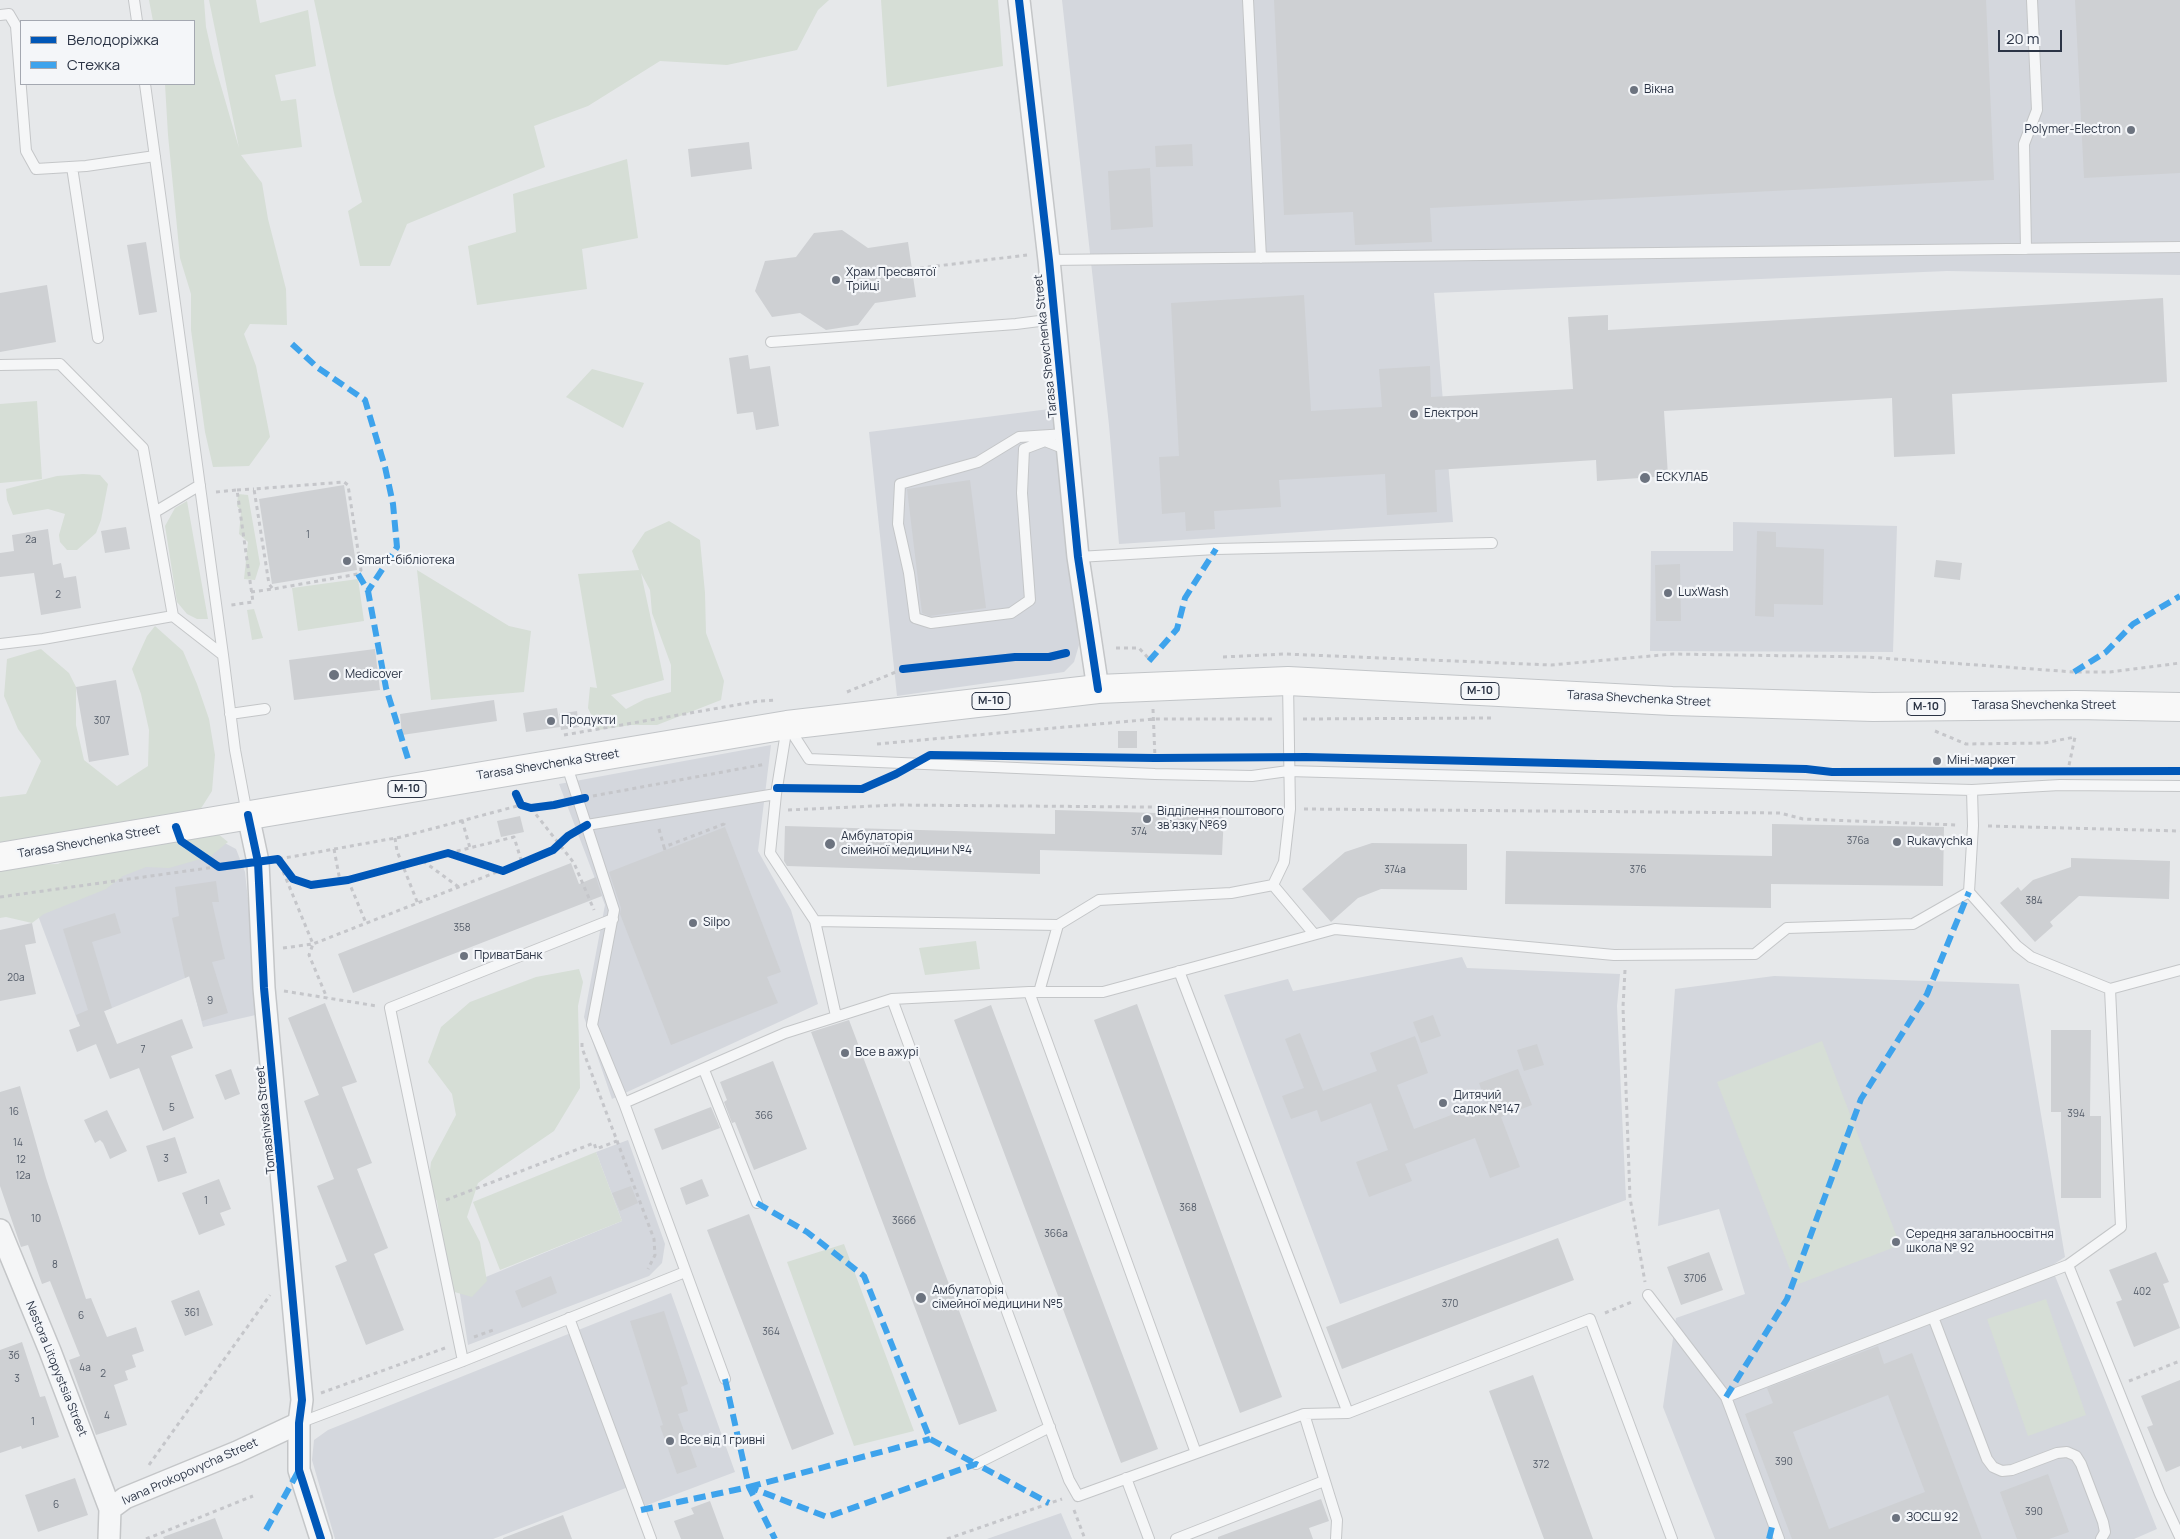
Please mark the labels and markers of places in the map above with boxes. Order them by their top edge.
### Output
place label: Вікна [1644,83,1674,97]
marker: Вікна [1628,84,1640,96]
place label: Polymer-Electron [2025,123,2121,137]
marker: Polymer-Electron [2125,124,2137,136]
place label: Храм Пресвятої Трійці [846,266,936,294]
marker: Храм Пресвятої Трійці [830,274,842,286]
place label: Електрон [1424,407,1478,421]
marker: Електрон [1408,408,1420,420]
marker: ЕСКУЛАБ [1638,471,1652,485]
place label: ЕСКУЛАБ [1656,471,1708,485]
place label: Smart-бібліотека [357,554,455,568]
marker: Smart-бібліотека [341,555,353,567]
place label: LuxWash [1678,586,1728,600]
marker: LuxWash [1662,587,1674,599]
marker: Medicover [327,668,341,682]
place label: Medicover [345,668,403,682]
place label: Продукти [561,714,616,728]
marker: Продукти [545,715,557,727]
place label: Міні-маркет [1947,754,2016,768]
marker: Міні-маркет [1931,755,1943,767]
place label: Відділення поштового зв’язку №69 [1157,805,1284,833]
marker: Відділення поштового зв’язку №69 [1141,813,1153,825]
place label: Амбулаторія сімейної медицини №4 [841,830,972,858]
place label: Rukavychka [1907,835,1973,849]
marker: Rukavychka [1891,836,1903,848]
marker: Амбулаторія сімейної медицини №4 [823,837,837,851]
place label: Silpo [703,916,730,930]
marker: Silpo [687,917,699,929]
place label: ПриватБанк [474,949,542,963]
marker: ПриватБанк [458,950,470,962]
place label: Все в ажурі [855,1046,919,1060]
marker: Все в ажурі [839,1047,851,1059]
place label: Дитячий садок №147 [1453,1089,1520,1117]
marker: Дитячий садок №147 [1437,1097,1449,1109]
place label: Середня загальноосвітня школа № 92 [1906,1228,2054,1256]
marker: Середня загальноосвітня школа № 92 [1890,1236,1902,1248]
place label: Амбулаторія сімейної медицини №5 [932,1284,1063,1312]
marker: Амбулаторія сімейної медицини №5 [914,1291,928,1305]
place label: Все від 1 гривні [680,1434,765,1448]
marker: Все від 1 гривні [664,1435,676,1447]
place label: ЗОСШ 92 [1906,1511,1958,1525]
marker: ЗОСШ 92 [1890,1512,1902,1524]

